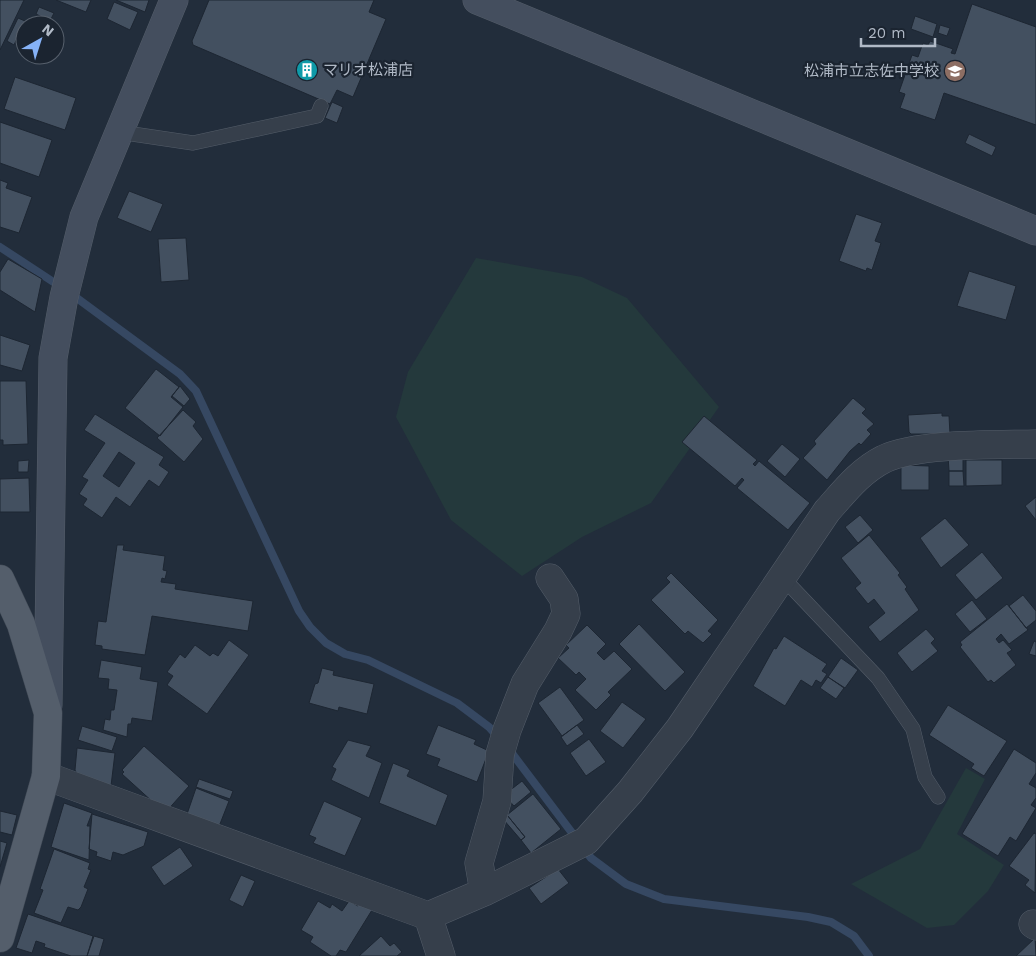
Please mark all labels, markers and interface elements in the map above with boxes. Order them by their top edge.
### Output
north arrow [15,15,65,65]
scale bar [861,15,935,47]
text: N [39,20,57,39]
text: 20 m [868,24,906,42]
building icon: マリオ松浦店 [295,58,319,82]
school or university icon: 松浦市立志佐中学校 [943,59,967,83]
place label: マリオ松浦店 [323,61,413,79]
place label: 松浦市立志佐中学校 [804,62,939,80]

